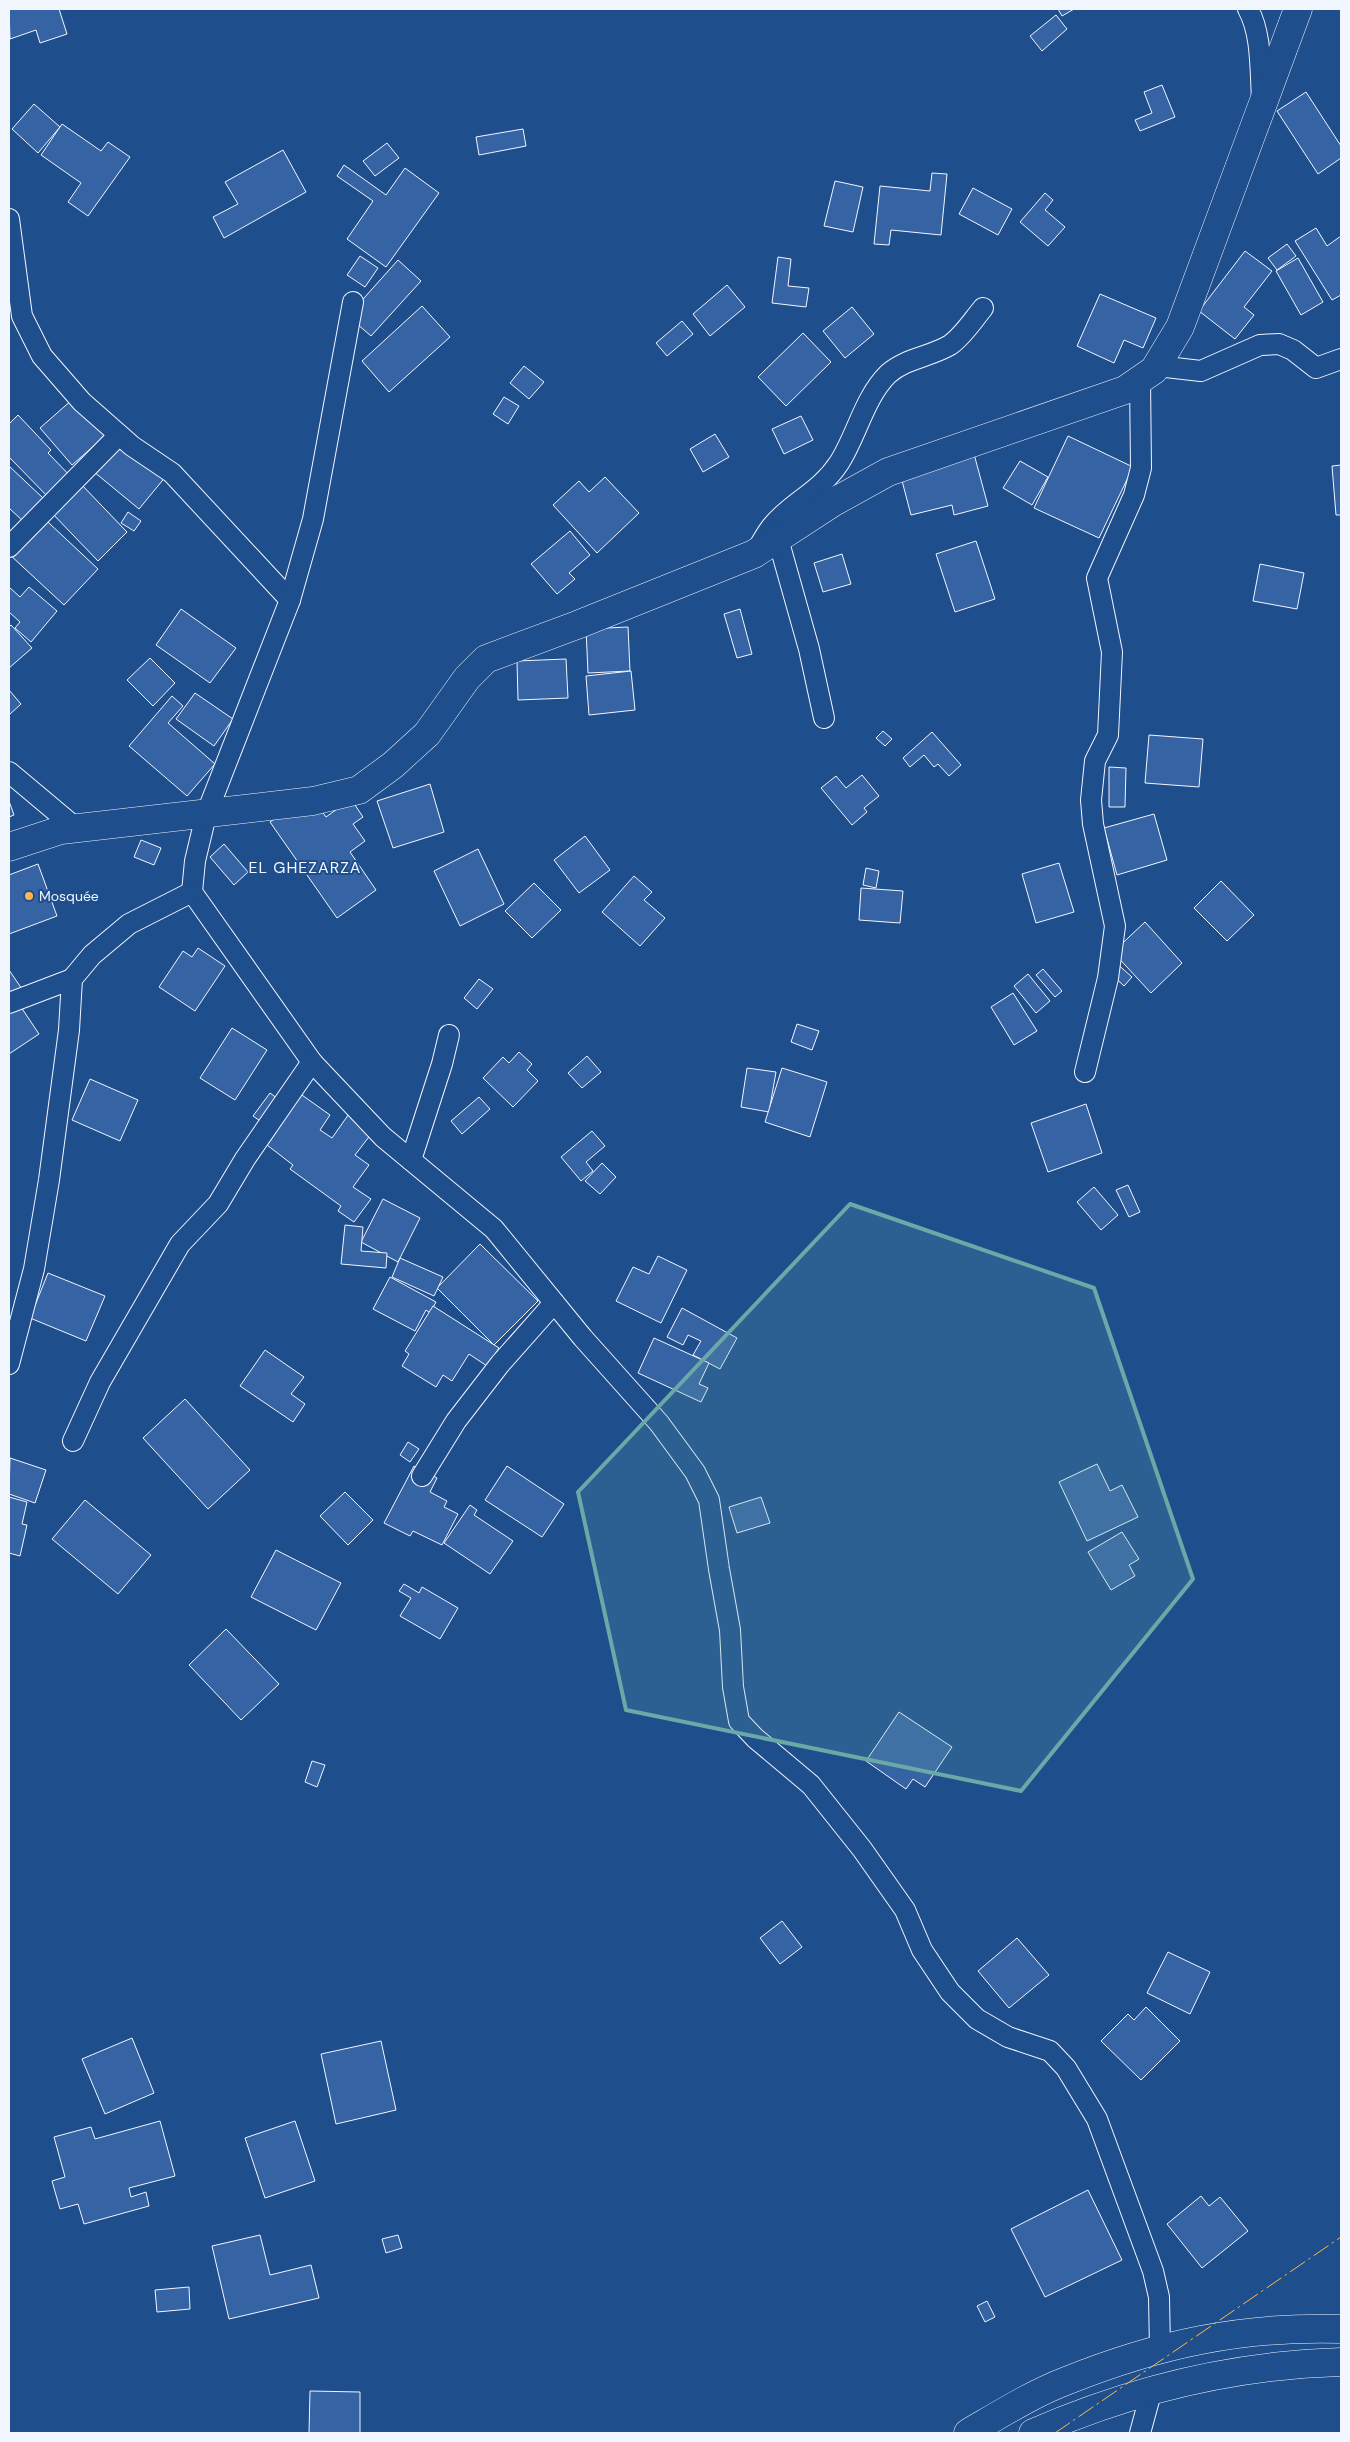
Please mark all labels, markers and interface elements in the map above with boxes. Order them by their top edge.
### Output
district label: EL GHEZARZA [249,857,361,878]
place label: Mosquée [39,887,99,905]
marker: Mosquée [23,890,35,902]

